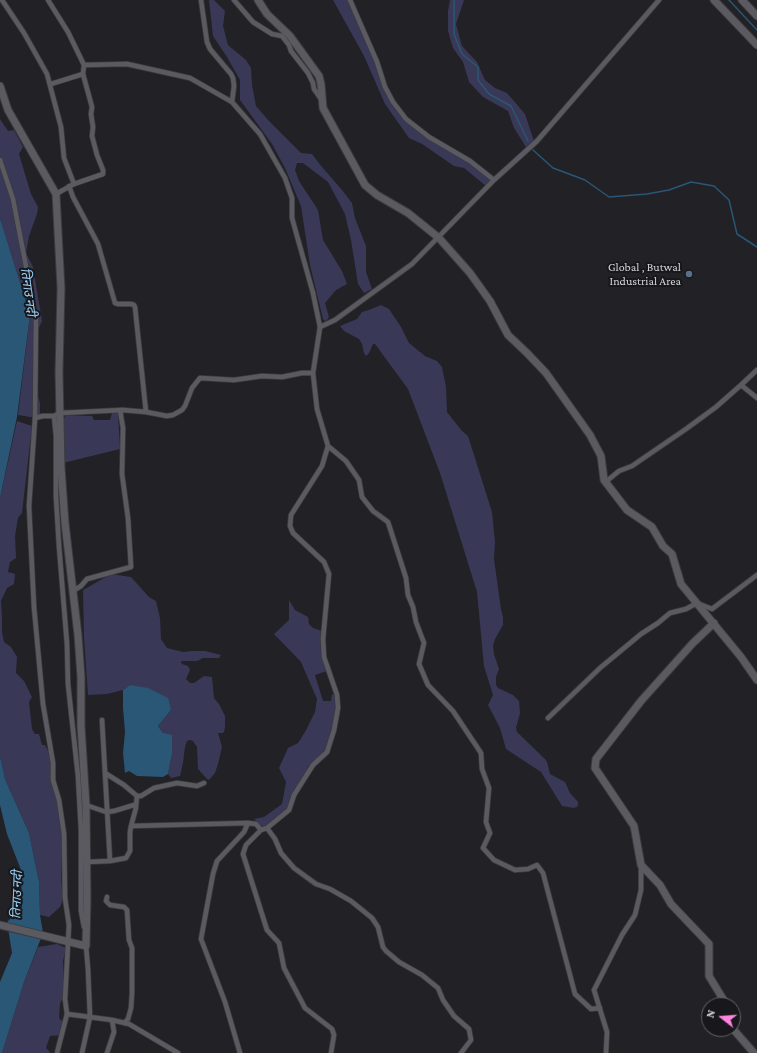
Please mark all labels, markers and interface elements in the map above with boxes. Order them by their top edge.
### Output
place label: Global , Butwal Industrial Area [608,260,681,288]
water label: तिनाउ नदी [17,267,39,317]
marker: Global , Butwal Industrial Area [684,269,694,279]
water label: तिनाउ नदी [8,871,26,919]
north arrow [701,997,741,1037]
text: N [704,1008,717,1019]

